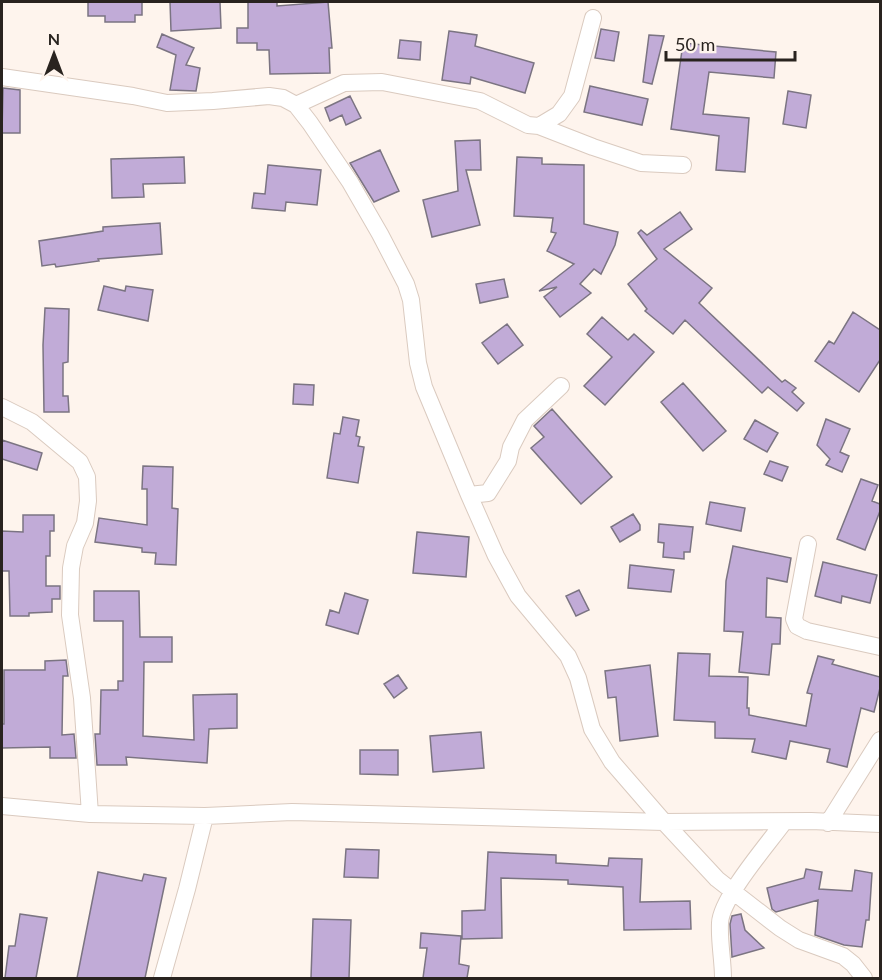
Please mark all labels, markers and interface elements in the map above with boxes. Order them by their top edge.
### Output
north arrow [24,24,84,84]
scale bar [666,24,795,62]
text: N [48,29,60,48]
text: 50 m [675,33,715,55]

